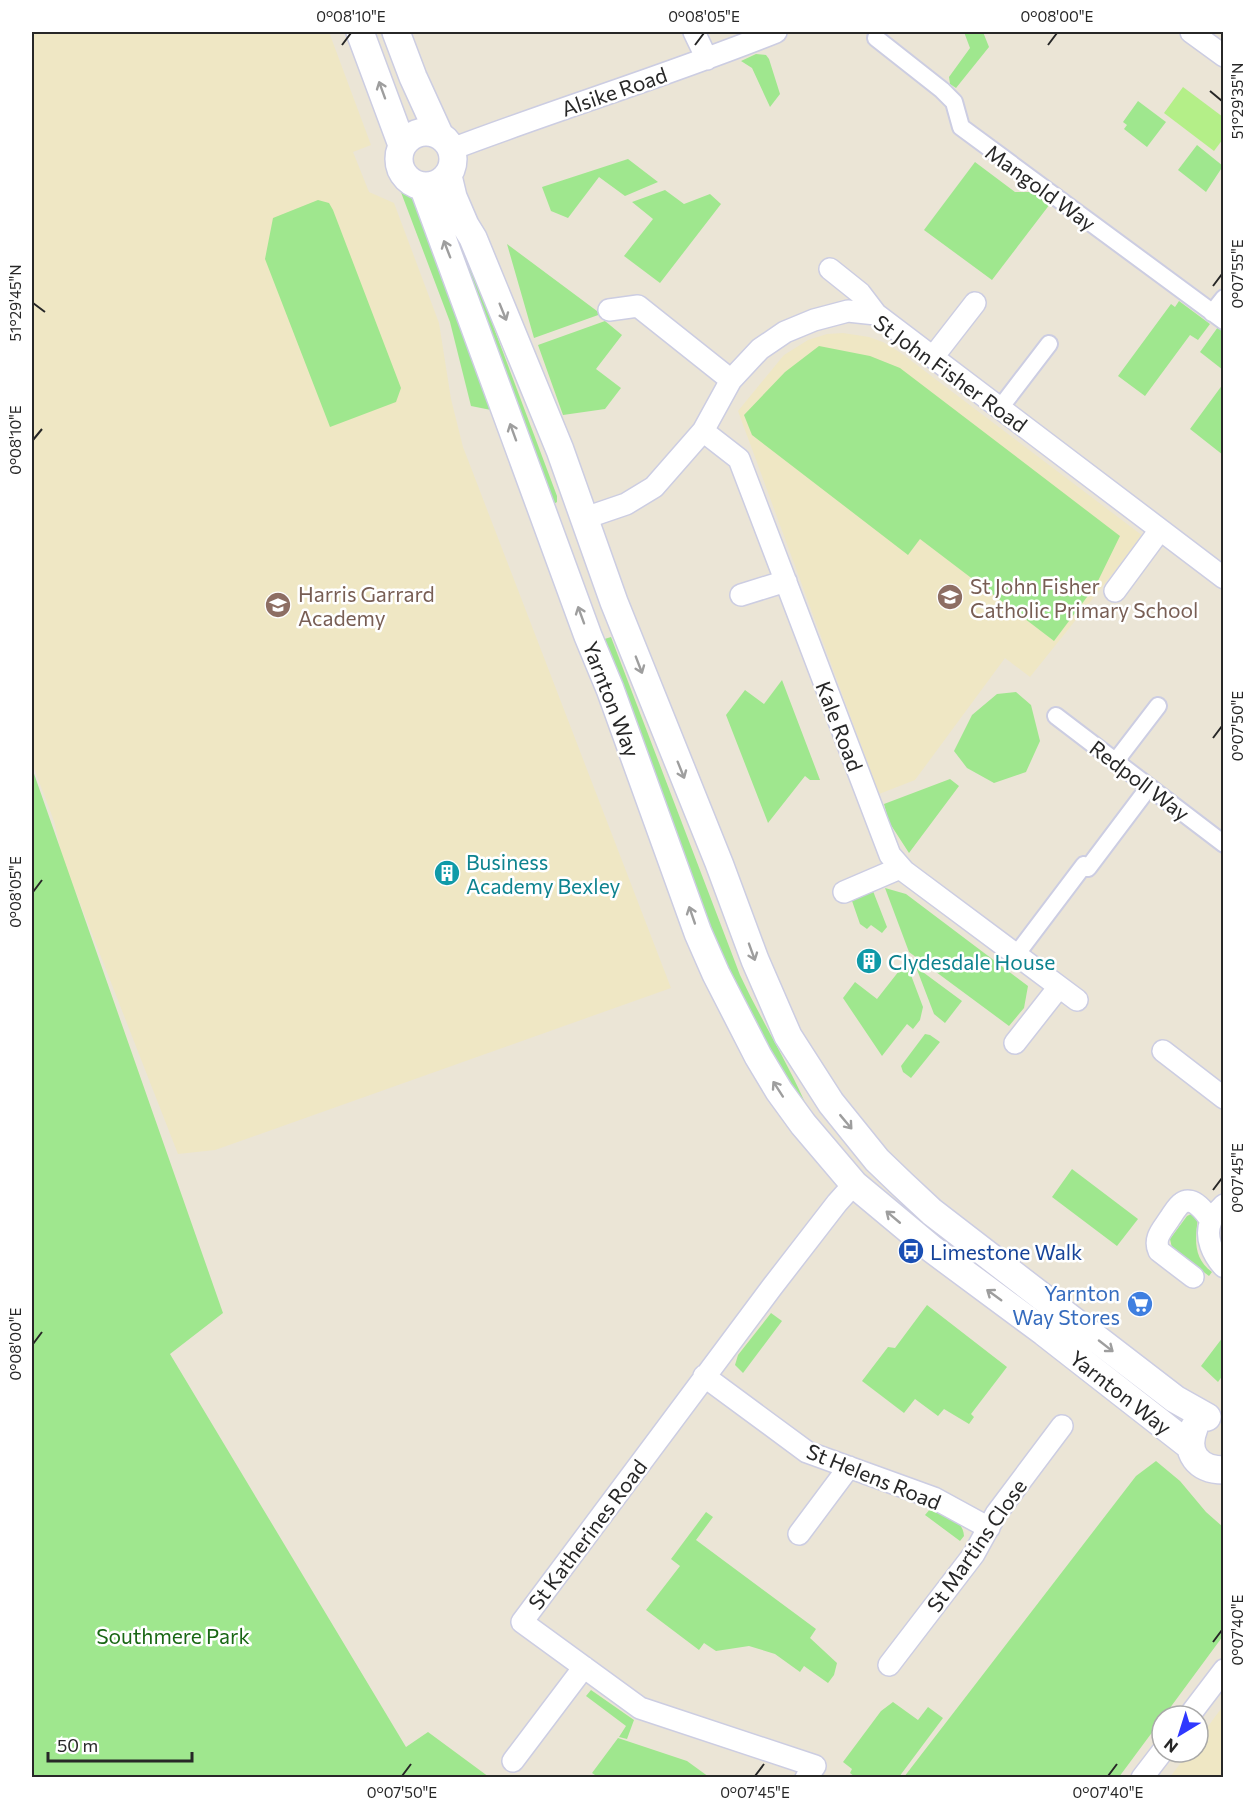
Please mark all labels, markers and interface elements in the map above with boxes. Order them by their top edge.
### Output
text: 0°08'10"E [316,7,386,25]
text: 0°08'05"E [668,7,740,25]
text: 0°08'00"E [1021,7,1093,25]
street label: Alsike Road [558,61,670,121]
text: 51°29'35"N [1228,63,1246,139]
one-way arrow [375,81,386,100]
street label: Mangold Way [981,139,1101,235]
text: 0°07'55"E [1228,239,1246,309]
one-way arrow [440,240,451,259]
text: 51°29'45"N [6,264,24,342]
one-way arrow [498,302,509,320]
street label: St John Fisher Road [870,309,1032,437]
text: 0°08'10"E [6,405,24,475]
one-way arrow [506,424,517,442]
place label: St John Fisher Catholic Primary School [970,573,1198,622]
place label: Harris Garrard Academy [298,581,435,630]
school or university icon: St John Fisher Catholic Primary School [935,582,965,612]
school or university icon: Harris Garrard Academy [263,590,293,620]
one-way arrow [574,606,585,625]
street label: Yarnton Way [578,638,646,761]
one-way arrow [634,655,645,673]
street label: Kale Road [811,677,869,775]
text: 0°07'50"E [1228,691,1246,761]
street label: Redpoll Way [1085,734,1195,826]
one-way arrow [676,760,687,779]
place label: Business Academy Bexley [466,849,621,898]
text: 0°08'05"E [6,856,24,928]
building icon: Business Academy Bexley [432,858,462,888]
one-way arrow [686,906,697,925]
one-way arrow [747,942,758,961]
building icon: Clydesdale House [854,946,884,976]
place label: Clydesdale House [888,949,1055,974]
one-way arrow [772,1081,784,1098]
one-way arrow [839,1113,852,1129]
text: 0°07'45"E [1228,1143,1246,1213]
one-way arrow [885,1210,901,1223]
bus stop icon: Limestone Walk [896,1236,926,1266]
place label: Limestone Walk [930,1239,1082,1264]
place label: Yarnton Way Stores [1012,1280,1120,1329]
one-way arrow [986,1289,1002,1301]
supermarket icon: Yarnton Way Stores [1125,1289,1155,1319]
text: 0°08'00"E [6,1308,24,1380]
one-way arrow [1098,1340,1114,1353]
street label: Yarnton Way [1065,1345,1177,1439]
street label: St Helens Road [803,1438,945,1514]
street label: St Katherines Road [523,1454,651,1614]
street label: St Martins Close [921,1474,1031,1616]
text: 0°07'40"E [1228,1595,1246,1665]
park label: Southmere Park [96,1623,250,1648]
north arrow [1150,1704,1210,1764]
scale bar [48,1725,192,1763]
text: 50 m [57,1734,98,1756]
text: N [1160,1735,1181,1757]
text: 0°07'50"E [367,1783,437,1801]
text: 0°07'45"E [720,1783,790,1801]
text: 0°07'40"E [1073,1783,1143,1801]

